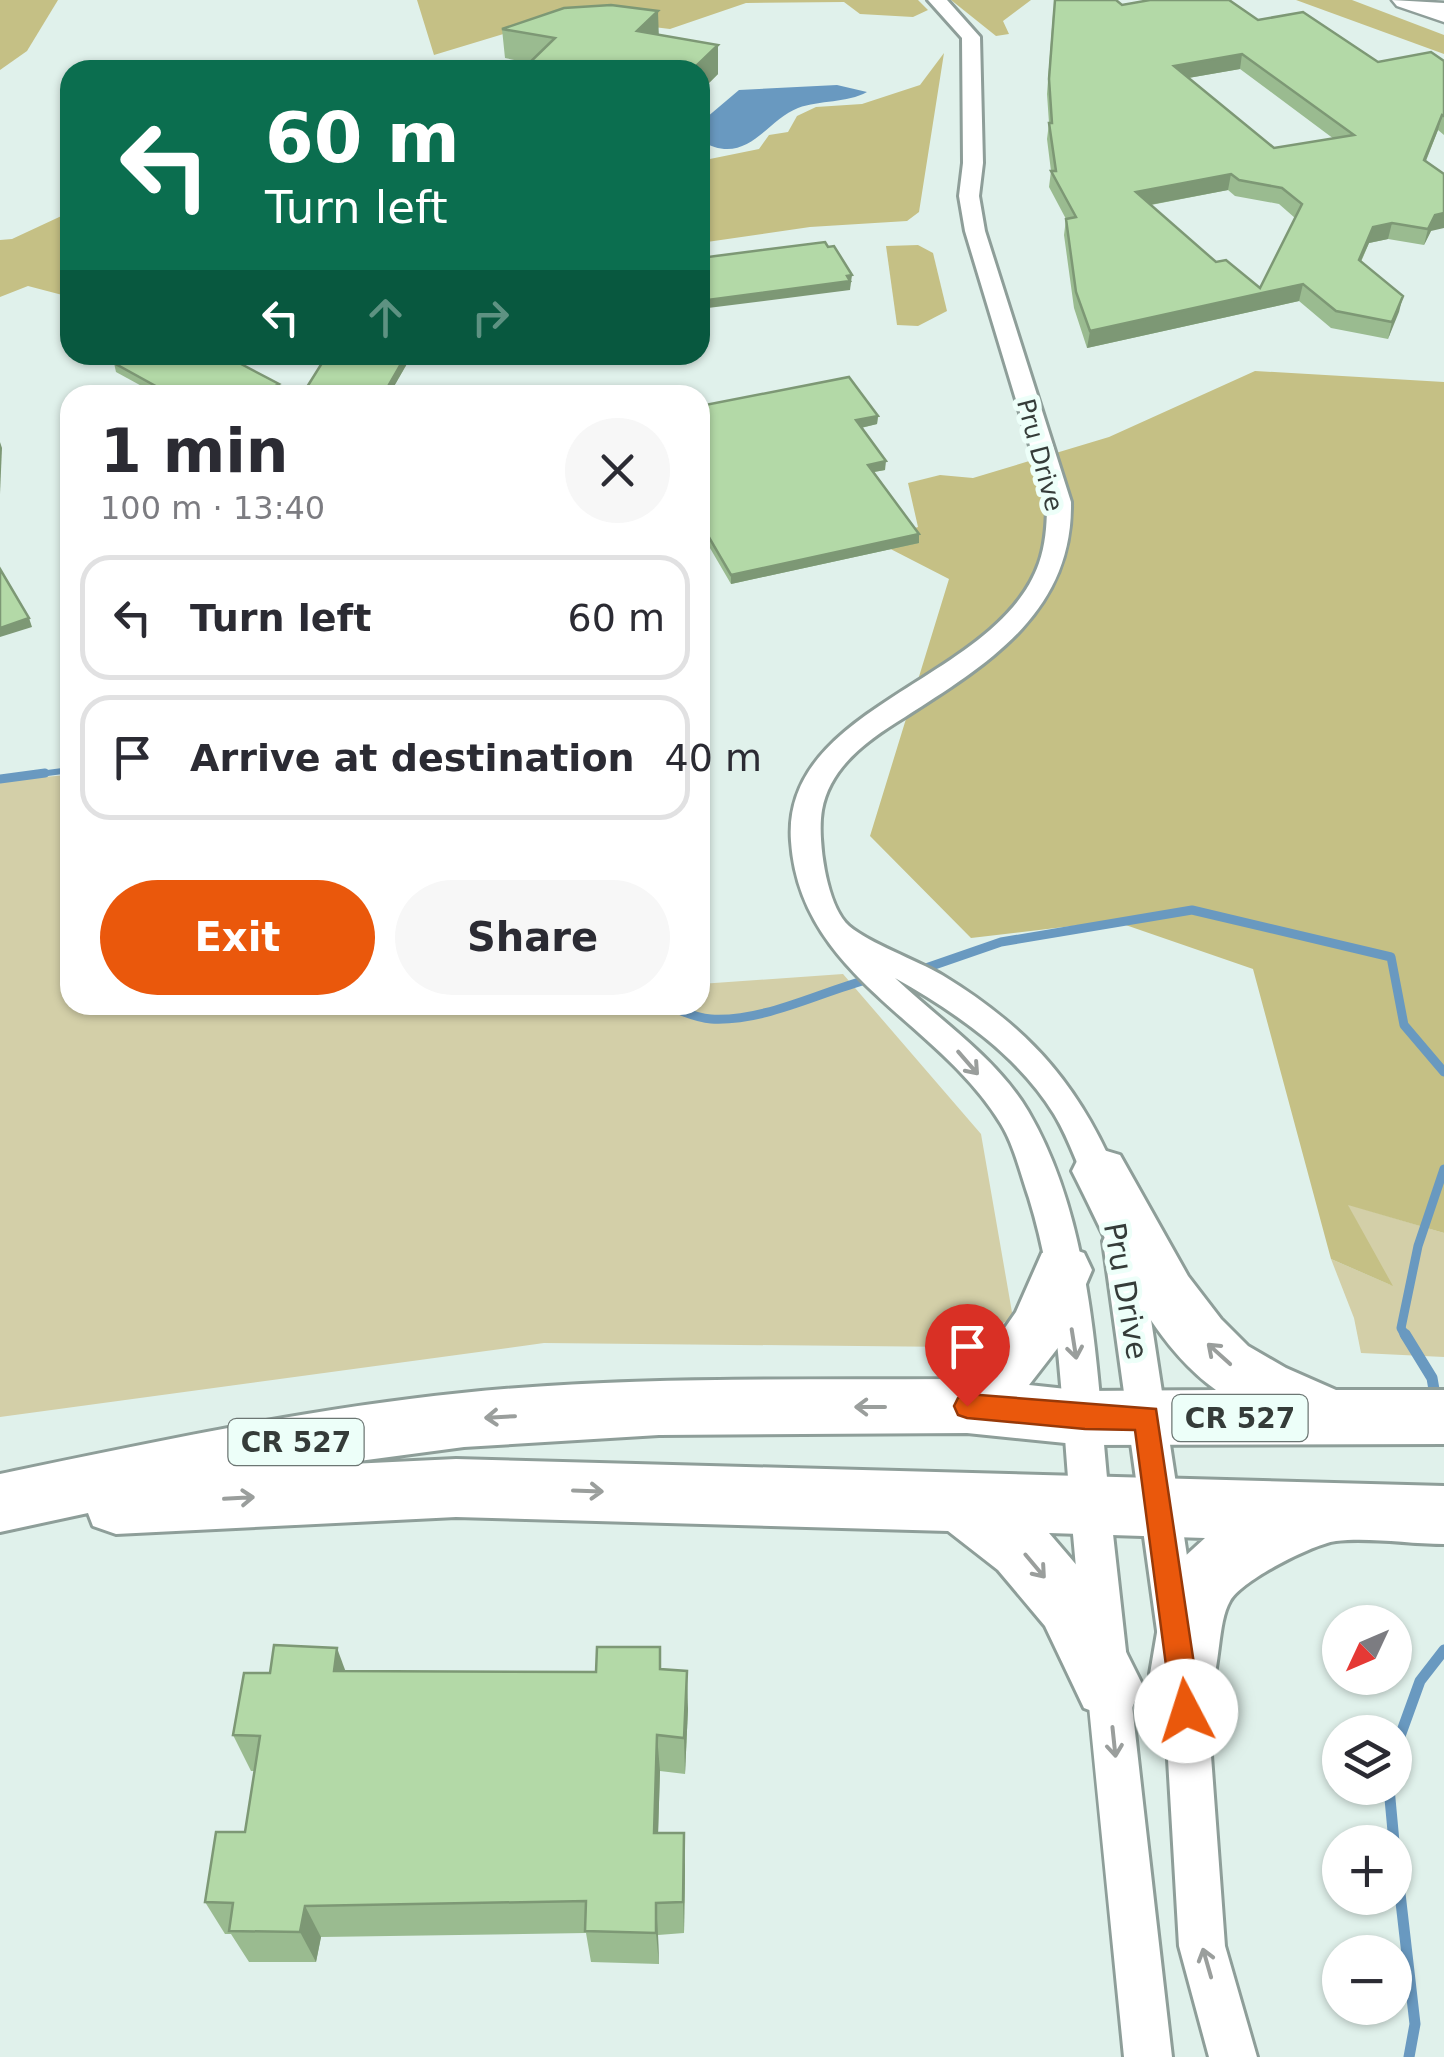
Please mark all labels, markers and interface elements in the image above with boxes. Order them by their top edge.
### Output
text: 60 m [265,97,460,179]
icon: left [100,100,230,230]
text: Turn left [265,181,448,234]
icon: left [253,290,308,345]
icon: ahead [358,290,413,345]
icon: right [463,290,518,345]
street label: Pru Drive [1011,396,1069,514]
text: 1 min [100,416,288,486]
button: close [565,418,670,523]
text: 100 m · 13:40 [100,489,325,527]
icon: left [105,590,160,645]
text: Turn left [190,596,371,640]
text: 60 m [568,596,665,640]
icon: arrive [105,730,160,785]
text: Arrive at destination [190,736,635,780]
text: 40 m [665,736,762,780]
button: Exit [100,880,375,995]
button: Share [395,880,670,995]
one-way arrow [956,1050,979,1075]
street label: Pru Drive [1097,1220,1155,1362]
pin [925,1304,1010,1407]
icon: arrive [940,1319,995,1374]
one-way arrow [1065,1327,1084,1360]
one-way arrow [1207,1342,1232,1365]
road number: CR 527 [1172,1395,1308,1441]
one-way arrow [854,1398,886,1416]
one-way arrow [484,1408,516,1427]
road number: CR 527 [228,1419,364,1465]
one-way arrow [572,1482,604,1501]
one-way arrow [222,1489,254,1508]
one-way arrow [1024,1553,1047,1578]
north arrow [1322,1605,1412,1695]
map controls [1322,1605,1412,2025]
position arrow [1134,1659,1238,1763]
button: layers [1322,1715,1412,1805]
one-way arrow [1104,1726,1123,1758]
button: + [1322,1825,1412,1915]
button: − [1322,1935,1412,2025]
one-way arrow [1196,1948,1215,1979]

